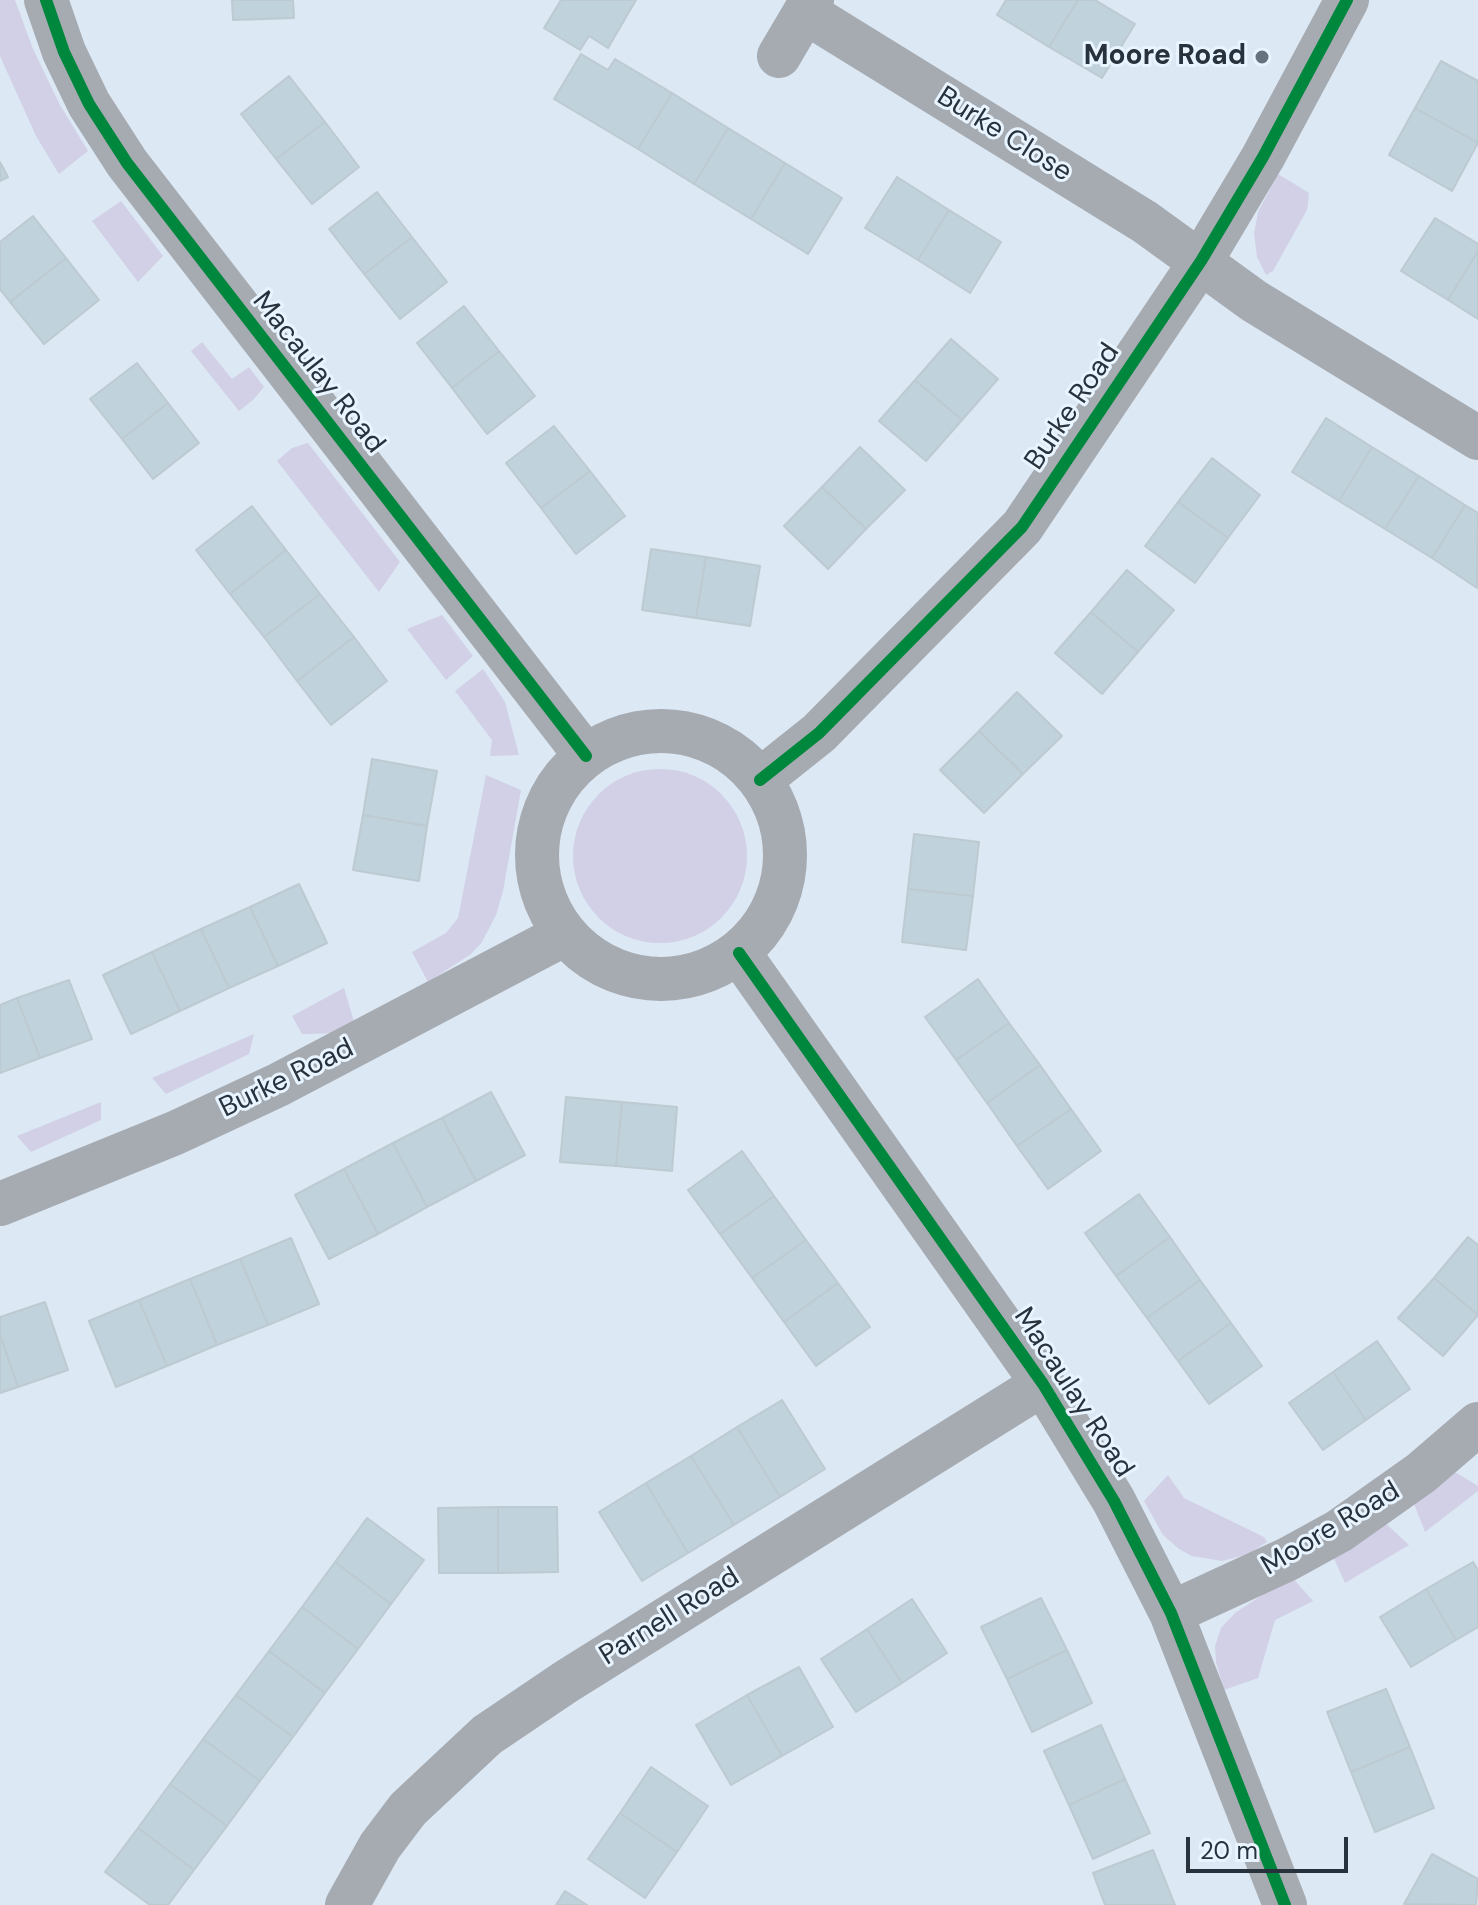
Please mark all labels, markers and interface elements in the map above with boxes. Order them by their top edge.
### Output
place label: Moore Road [1084,40,1246,74]
marker: Moore Road [1253,48,1271,66]
street label: Burke Close [930,80,1078,190]
street label: Macaulay Road [245,286,391,460]
street label: Burke Road [1019,338,1127,476]
street label: Burke Road [215,1032,359,1126]
street label: Macaulay Road [1006,1302,1140,1484]
street label: Moore Road [1256,1475,1406,1583]
street label: Parnell Road [594,1561,746,1673]
scale bar [1190,1821,1352,1871]
text: 20 m [1200,1835,1258,1866]

